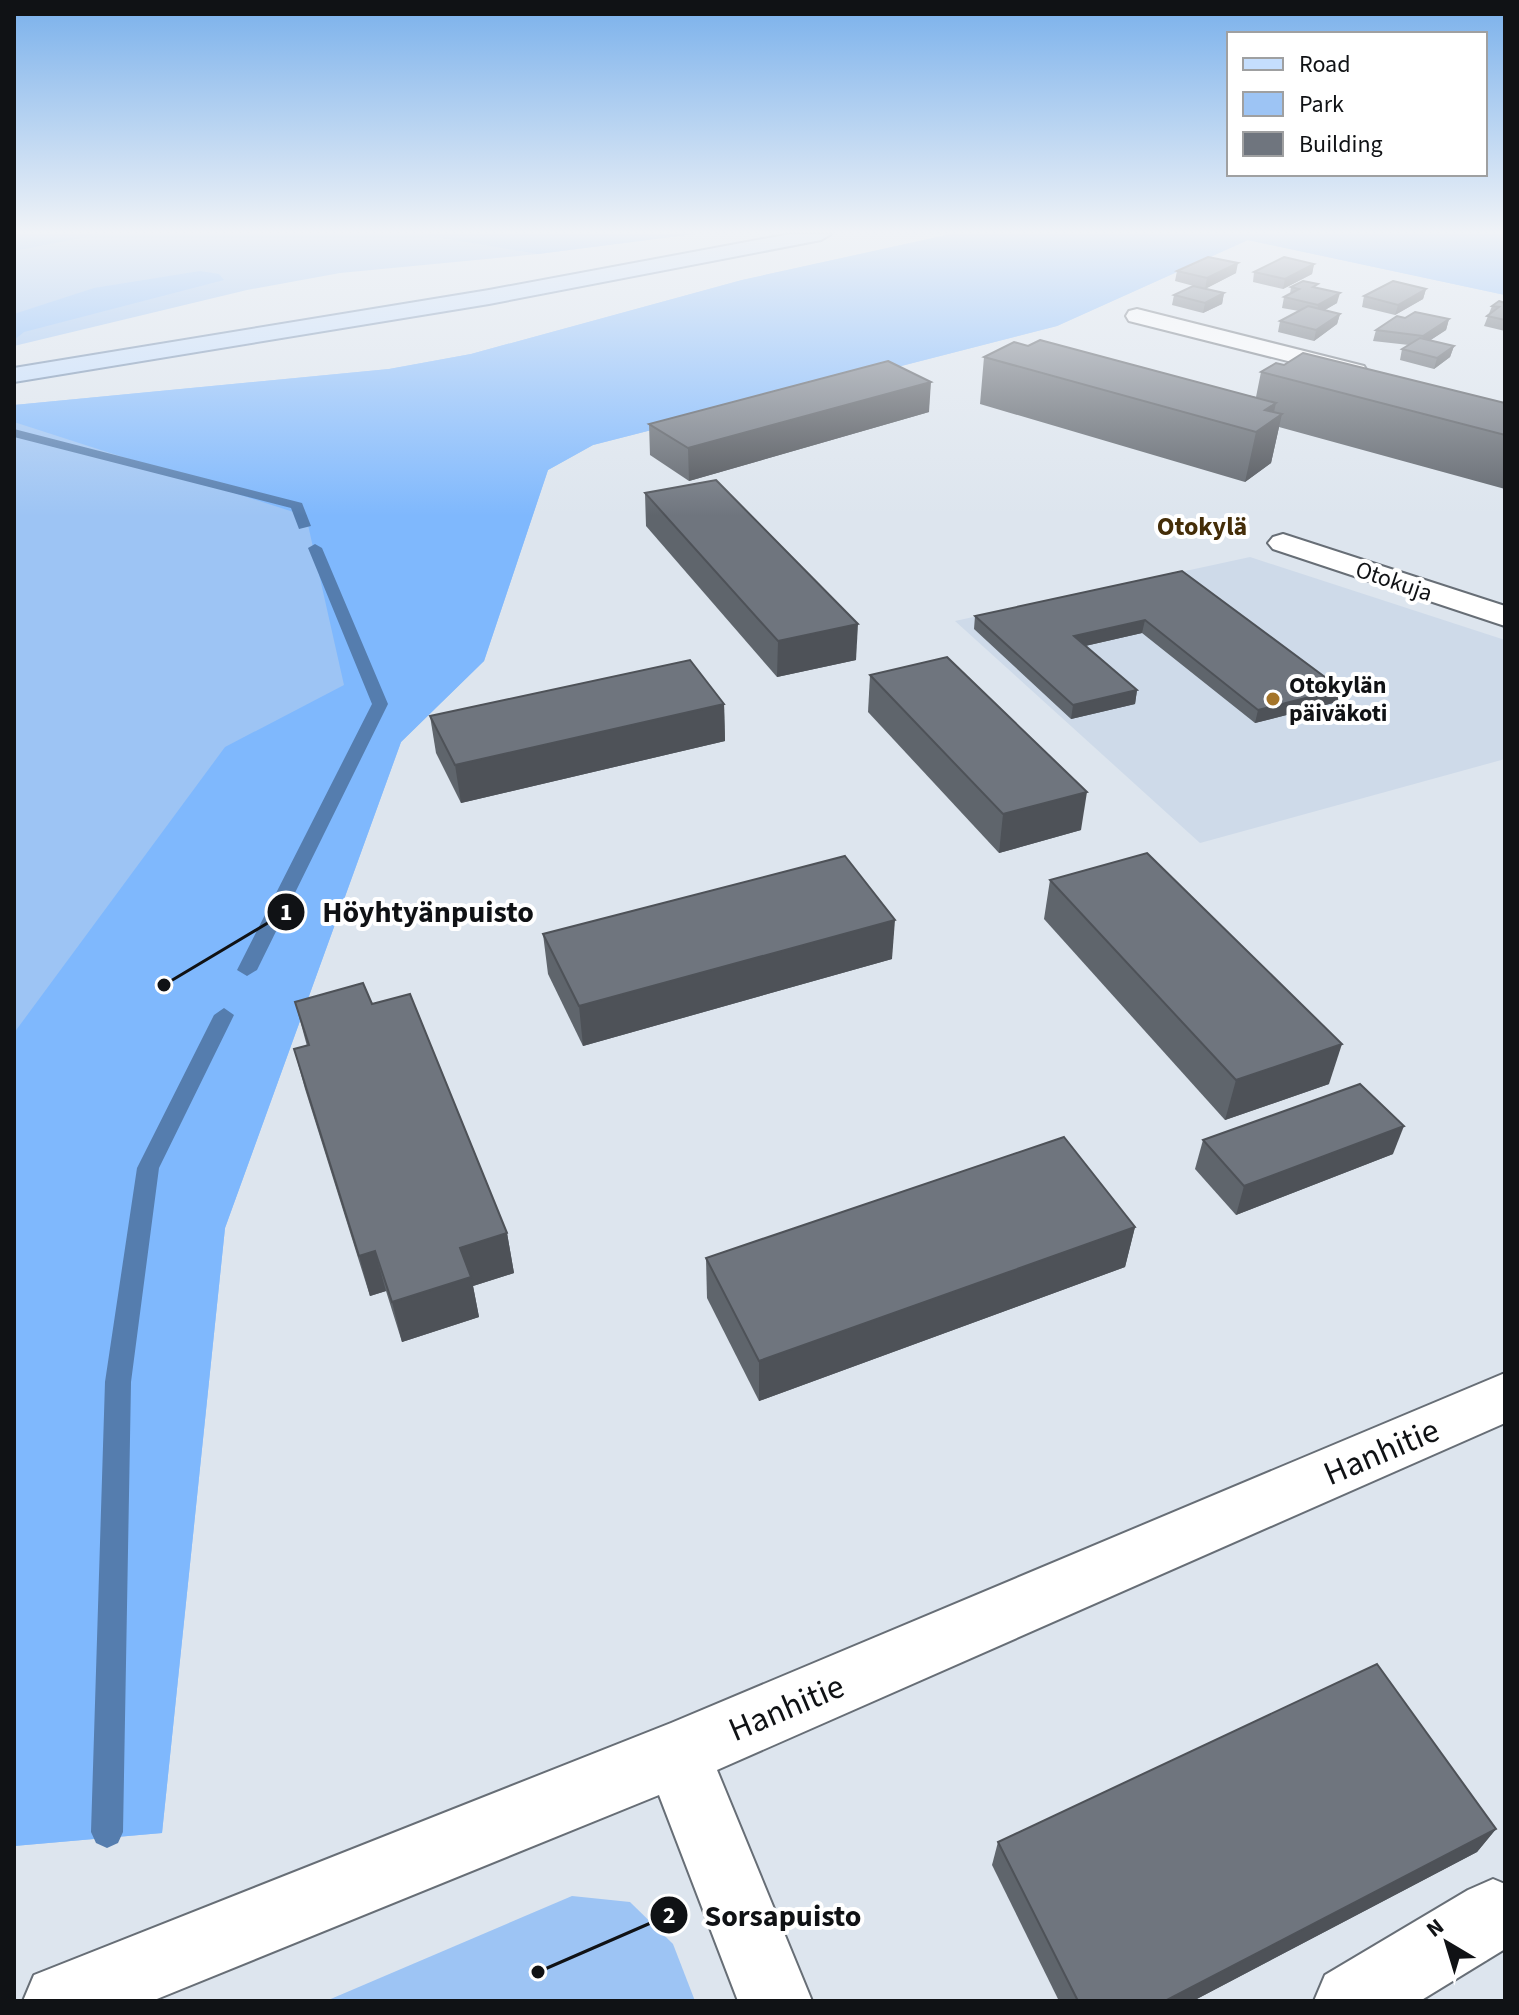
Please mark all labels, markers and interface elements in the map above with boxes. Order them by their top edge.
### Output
legend [1227,32,1487,176]
text: Road [1299,47,1351,82]
text: Park [1299,87,1344,122]
text: Building [1299,127,1383,162]
district label: Otokylä [1157,508,1247,545]
street label: Otokuja [1351,552,1437,611]
place label: Otokylän päiväkoti [1289,668,1387,731]
marker: Otokylän päiväkoti [1264,690,1282,708]
callout: Höyhtyänpuisto [266,885,550,939]
text: Höyhtyänpuisto [322,891,534,934]
text: 1 [280,895,292,930]
street label: Hanhitie [1316,1406,1447,1499]
street label: Hanhitie [721,1662,852,1755]
callout: Sorsapuisto [649,1888,877,1942]
text: Sorsapuisto [705,1895,861,1938]
text: 2 [663,1898,675,1933]
north arrow [1407,1903,1487,1983]
text: N [1420,1911,1451,1945]

